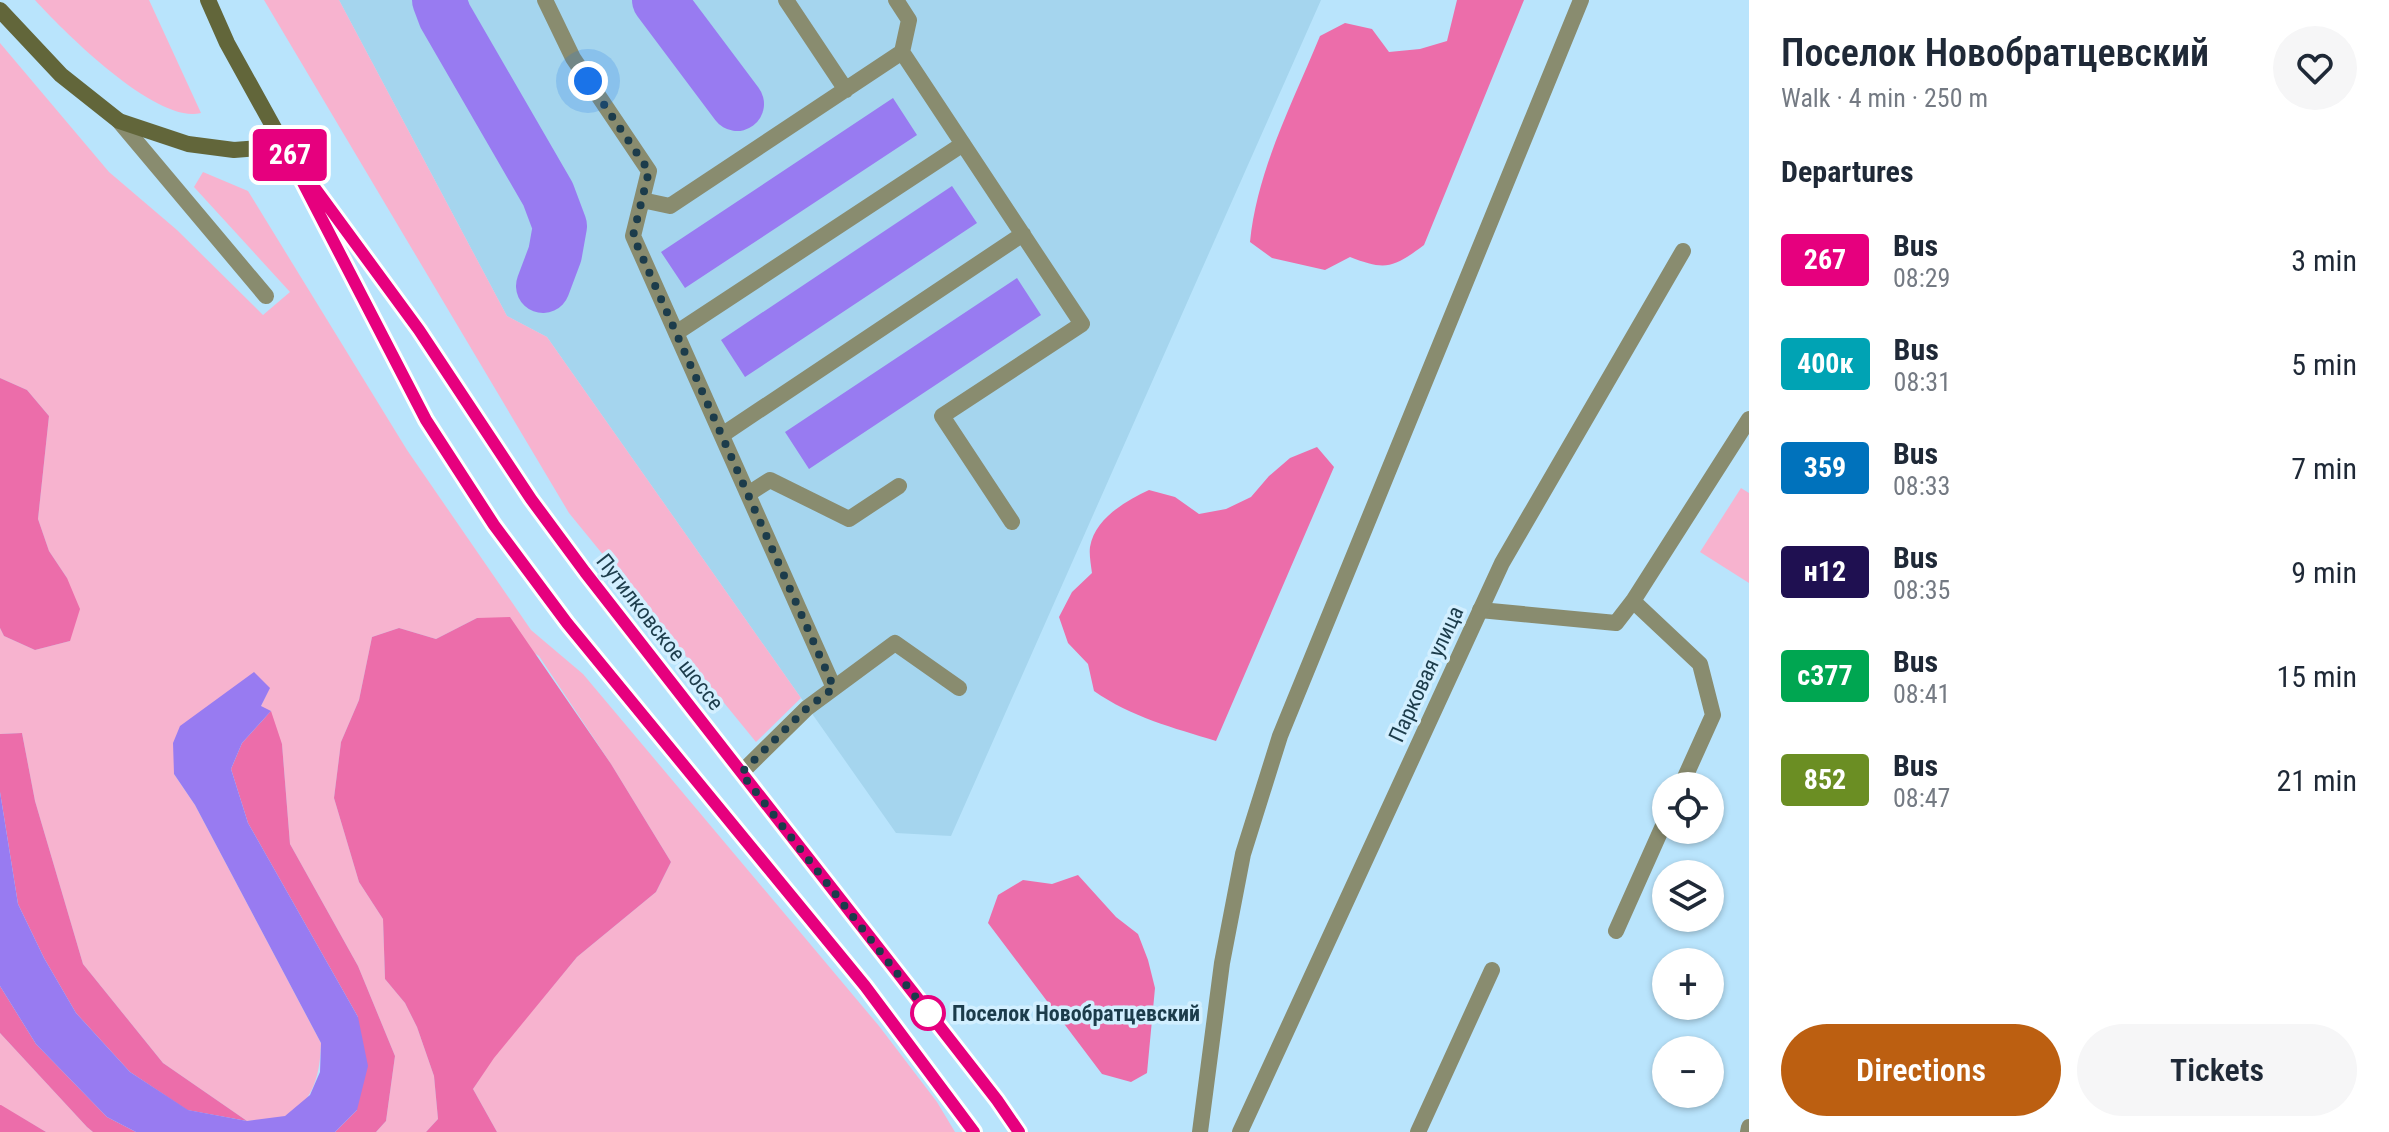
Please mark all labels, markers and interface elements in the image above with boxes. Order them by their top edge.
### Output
button: heart [2273,26,2357,110]
text: Поселок Новобратцевский [1781,31,2209,75]
your location [568,61,608,101]
text: Walk · 4 min · 250 m [1781,83,1988,113]
line badge: 267 [244,129,336,181]
text: 267 [269,138,311,171]
text: Departures [1781,154,1914,189]
text: Bus [1893,228,1938,263]
text: 267 [1804,243,1846,276]
text: 3 min [2291,243,2357,278]
text: 08:29 [1893,263,1950,293]
text: Bus [1894,332,1939,367]
text: 400к [1797,347,1854,380]
text: 5 min [2291,347,2357,382]
text: 08:31 [1894,367,1951,397]
text: Bus [1893,436,1938,471]
text: 359 [1804,451,1846,484]
text: 7 min [2291,451,2357,486]
text: 08:33 [1893,471,1950,501]
text: Bus [1893,540,1938,575]
street label: Путилковское шоссе [591,549,729,715]
text: н12 [1804,555,1846,588]
text: 9 min [2291,555,2357,590]
text: 08:35 [1893,575,1950,605]
street label: Парковая улица [1384,602,1468,746]
text: Bus [1893,644,1938,679]
text: с377 [1797,659,1853,692]
text: 15 min [2276,659,2357,694]
text: 08:41 [1893,679,1950,709]
text: Bus [1893,748,1938,783]
text: 852 [1804,763,1846,796]
text: 21 min [2276,763,2357,798]
map controls [1652,772,1724,1108]
button: locate [1652,772,1724,844]
text: 08:47 [1893,783,1950,813]
button: layers [1652,860,1724,932]
button: + [1652,948,1724,1020]
marker: Поселок Новобратцевский [911,996,945,1030]
place label: Поселок Новобратцевский [952,1001,1200,1026]
button: Directions [1781,1024,2061,1116]
button: Tickets [2077,1024,2357,1116]
button: − [1652,1036,1724,1108]

